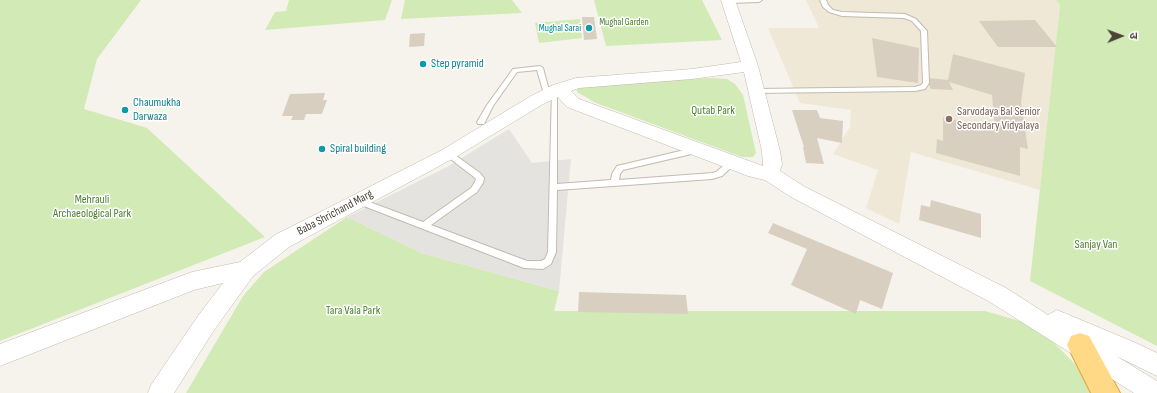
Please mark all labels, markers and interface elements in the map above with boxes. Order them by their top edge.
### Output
park label: Mughal Garden [599,16,649,28]
north arrow [1101,16,1141,56]
place label: Mughal Sarai [539,22,581,34]
marker: Mughal Sarai [584,23,594,33]
text: उ [1127,32,1140,39]
place label: Step pyramid [431,57,484,71]
marker: Step pyramid [418,59,428,69]
place label: Chaumukha Darwaza [133,96,181,124]
park label: Qutab Park [691,104,735,118]
marker: Chaumukha Darwaza [120,105,130,115]
place label: Sarvodaya Bal Senior Secondary Vidyalaya [957,105,1040,133]
marker: Sarvodaya Bal Senior Secondary Vidyalaya [944,114,954,124]
place label: Spiral building [330,142,386,156]
marker: Spiral building [317,144,327,154]
street label: Baba Shrichand Marg [295,187,375,239]
park label: Mehrauli Archaeological Park [53,193,131,221]
park label: Sanjay Van [1075,238,1117,252]
park label: Tara Vala Park [326,304,380,318]

